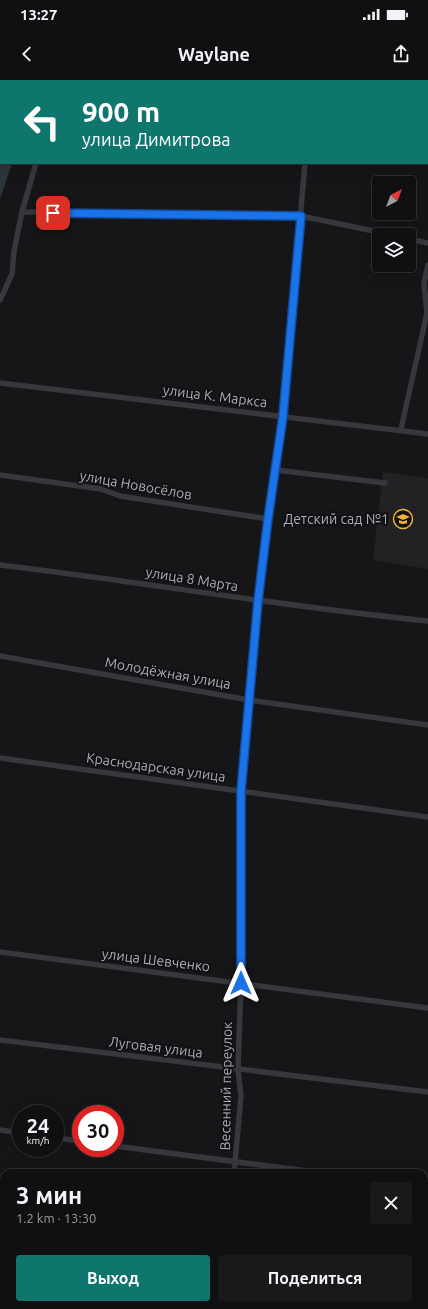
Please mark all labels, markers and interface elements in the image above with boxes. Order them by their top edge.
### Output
text: 13:27 [20,6,58,23]
icon: back [16,43,38,65]
icon: share [390,43,412,65]
text: Waylane [178,44,250,64]
icon: left [16,96,68,148]
text: 900 m [82,96,160,127]
text: улица Димитрова [82,129,231,149]
north arrow [372,176,416,220]
map controls [372,176,416,272]
pin [36,196,70,230]
icon: arrive [42,202,64,224]
button: layers [372,228,416,272]
street label: улица К. Маркса [162,382,268,410]
street label: улица Новосёлов [79,467,193,503]
school or university icon: Детский сад №1 [392,508,414,530]
place label: Детский сад №1 [283,511,389,527]
street label: улица 8 Марта [145,564,239,594]
street label: Молодёжная улица [104,654,232,692]
street label: Краснодарская улица [85,749,227,785]
street label: улица Шевченко [101,945,211,975]
position arrow [220,962,262,1004]
street label: Весенний переулок [217,1021,235,1151]
street label: Луговая улица [108,1033,204,1061]
speed limit sign: 30 [72,1105,124,1157]
text: 24 [27,1114,49,1137]
text: km/h [26,1135,50,1146]
text: 3 мин [16,1182,82,1209]
button: close [370,1182,412,1224]
text: 1.2 km · 13:30 [16,1211,96,1225]
button: Выход [16,1255,210,1301]
button: Поделиться [218,1255,412,1301]

